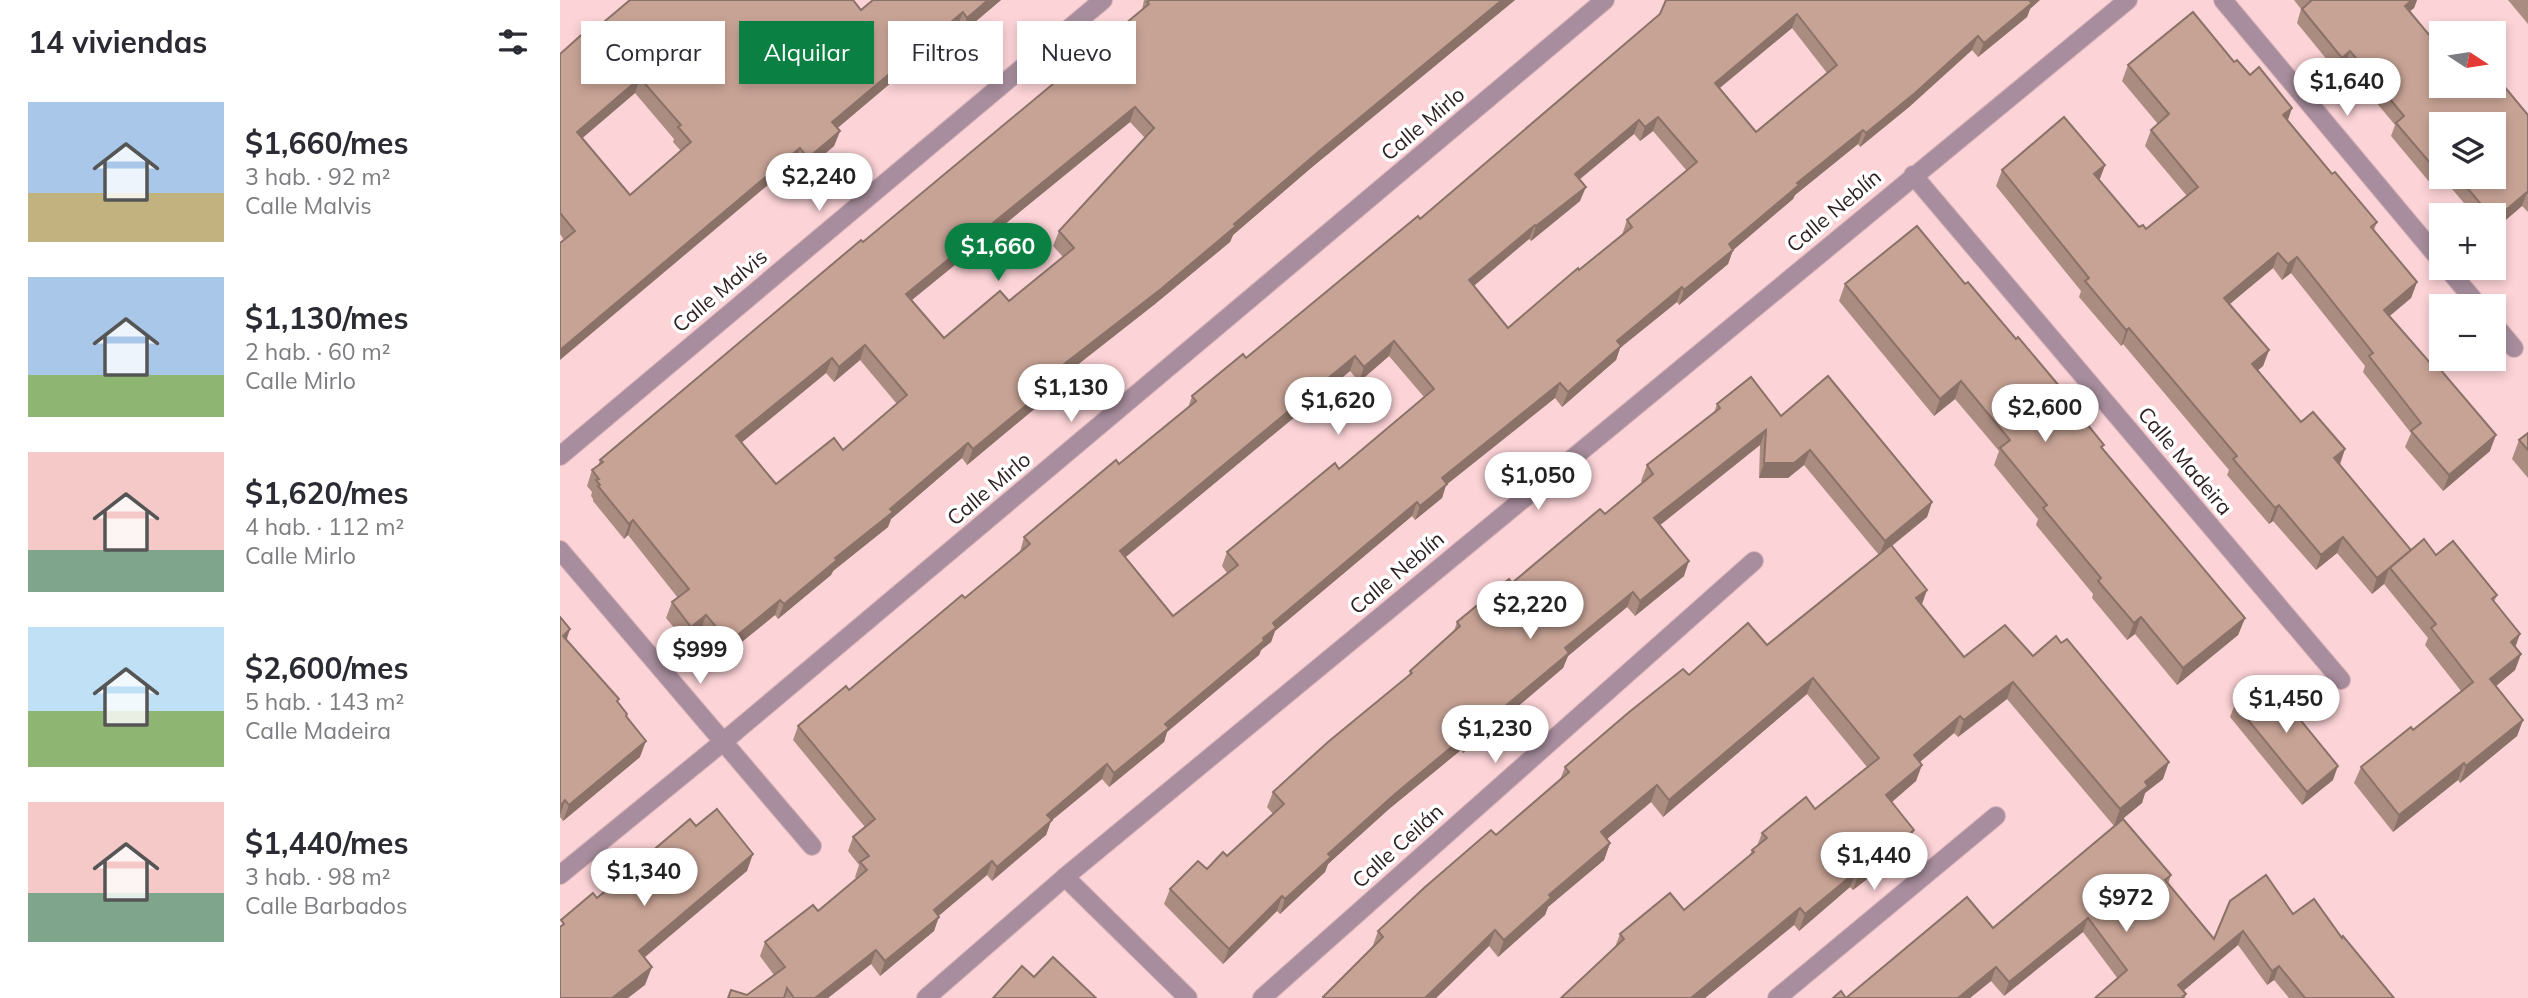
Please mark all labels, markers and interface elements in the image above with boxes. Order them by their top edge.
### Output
chip: Comprar [581,21,725,84]
chip: Alquilar [739,21,874,84]
chip: Filtros [888,21,1003,84]
chip: Nuevo [1017,21,1136,84]
north arrow [2429,21,2506,98]
map controls [2429,21,2506,371]
text: 14 viviendas [28,23,207,61]
icon: filters [494,23,532,61]
pin: $1,640 [2290,58,2404,118]
text: $1,640 [2310,66,2384,95]
street label: Calle Mirlo [1375,81,1469,166]
button: layers [2429,112,2506,189]
text: $1,660/mes [245,124,409,162]
icon: home [84,130,168,214]
pin: $2,240 [762,154,876,213]
text: $2,240 [782,161,856,190]
text: 3 hab. · 92 m² [245,162,390,191]
street label: Calle Neblín [1781,163,1886,257]
text: Calle Malvis [245,191,372,220]
button: + [2429,203,2506,280]
pin: $1,660 [941,224,1055,283]
text: $1,660 [961,231,1035,260]
street label: Calle Malvis [667,243,772,337]
button: − [2429,294,2506,371]
text: $1,130/mes [245,299,409,337]
icon: home [84,305,168,389]
text: 2 hab. · 60 m² [245,337,390,366]
pin: $1,130 [1014,364,1128,424]
text: Calle Mirlo [245,366,356,395]
text: $1,130 [1034,372,1108,401]
pin: $1,620 [1281,378,1395,437]
pin: $2,600 [1988,384,2102,444]
text: $1,620 [1301,385,1375,414]
text: $2,600 [2008,392,2082,421]
street label: Calle Madeira [2133,401,2239,520]
street label: Calle Mirlo [941,446,1035,531]
pin: $1,050 [1481,452,1595,512]
text: $1,050 [1501,460,1575,489]
text: $1,620/mes [245,474,409,512]
icon: home [84,480,168,564]
text: 4 hab. · 112 m² [245,512,404,541]
street label: Calle Neblín [1344,525,1449,619]
text: Calle Mirlo [245,541,356,570]
pin: $2,220 [1473,582,1587,641]
text: $2,220 [1493,589,1567,618]
pin: $999 [659,626,741,686]
text: $999 [672,634,728,663]
text: $2,600/mes [245,649,409,687]
icon: home [84,655,168,739]
pin: $1,450 [2229,676,2343,735]
text: $1,450 [2249,683,2323,712]
text: 5 hab. · 143 m² [245,687,404,716]
pin: $1,230 [1438,706,1552,765]
text: $1,230 [1458,713,1532,742]
text: Calle Madeira [245,716,391,745]
street label: Calle Ceilán [1346,798,1448,893]
text: $1,440/mes [245,824,409,862]
icon: home [84,830,168,914]
pin: $1,440 [1817,832,1931,892]
text: $1,440 [1837,840,1911,869]
pin: $1,340 [587,848,701,908]
text: $1,340 [607,856,681,885]
text: 3 hab. · 98 m² [245,862,390,891]
pin: $972 [2085,874,2167,934]
text: $972 [2098,882,2154,911]
text: Calle Barbados [245,891,407,920]

